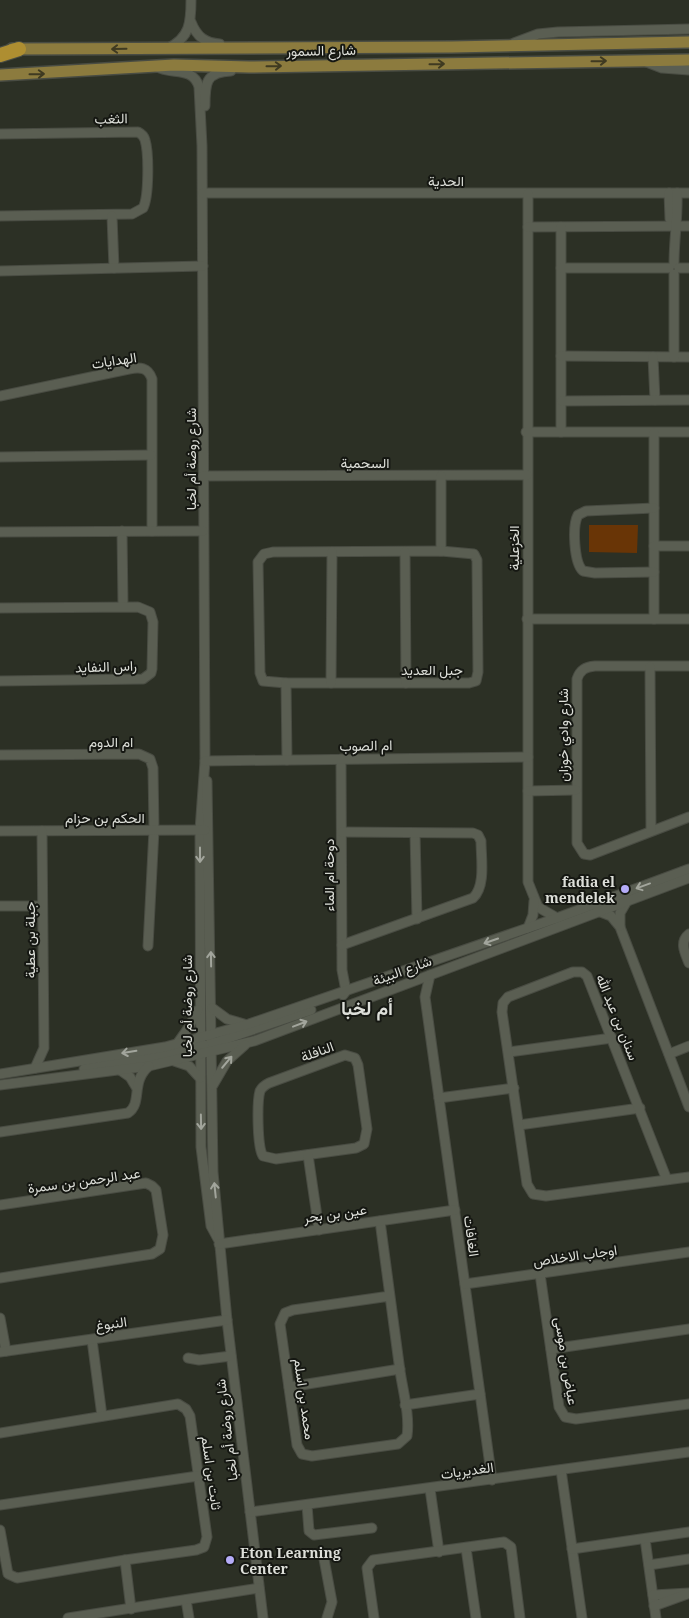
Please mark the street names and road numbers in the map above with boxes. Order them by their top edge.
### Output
street label: شارع السمور [285,40,356,62]
street label: الثغب [94,108,128,128]
street label: الحدية [428,171,464,190]
street label: الهدايات [90,347,138,373]
street label: شارع روضة أم لخبا [181,408,202,510]
street label: السحمية [340,453,390,472]
street label: الخزعلية [504,525,523,571]
street label: راس النفايد [75,655,137,677]
street label: جبل العديد [401,660,463,679]
street label: شارع وادي خوزان [553,688,575,782]
street label: ام الدوم [89,732,133,751]
street label: ام الصوب [339,735,393,755]
street label: الحكم بن حزام [65,808,145,827]
street label: دوحة ام الماء [319,838,338,912]
street label: جبلة بن عطية [20,902,39,978]
street label: شارع البيئة [370,951,435,991]
street label: شارع روضة أم لخبا [177,955,198,1057]
street label: سنان بن عبد الله [592,971,644,1063]
street label: النافلة [298,1036,336,1066]
street label: عبد الرحمن بن سمرة [26,1163,142,1197]
street label: عين بن بحر [301,1199,368,1227]
street label: الغافات [460,1214,484,1258]
street label: اوجاب الاخلاص [532,1240,618,1270]
street label: النبوغ [94,1311,128,1337]
street label: عياض بن موسى [551,1316,583,1406]
street label: محمد بن اسلم [290,1357,320,1441]
street label: شارع روضة أم لخبا [210,1378,244,1482]
street label: ثابت بن اسلم [197,1435,227,1512]
street label: الغديريات [439,1457,495,1483]

